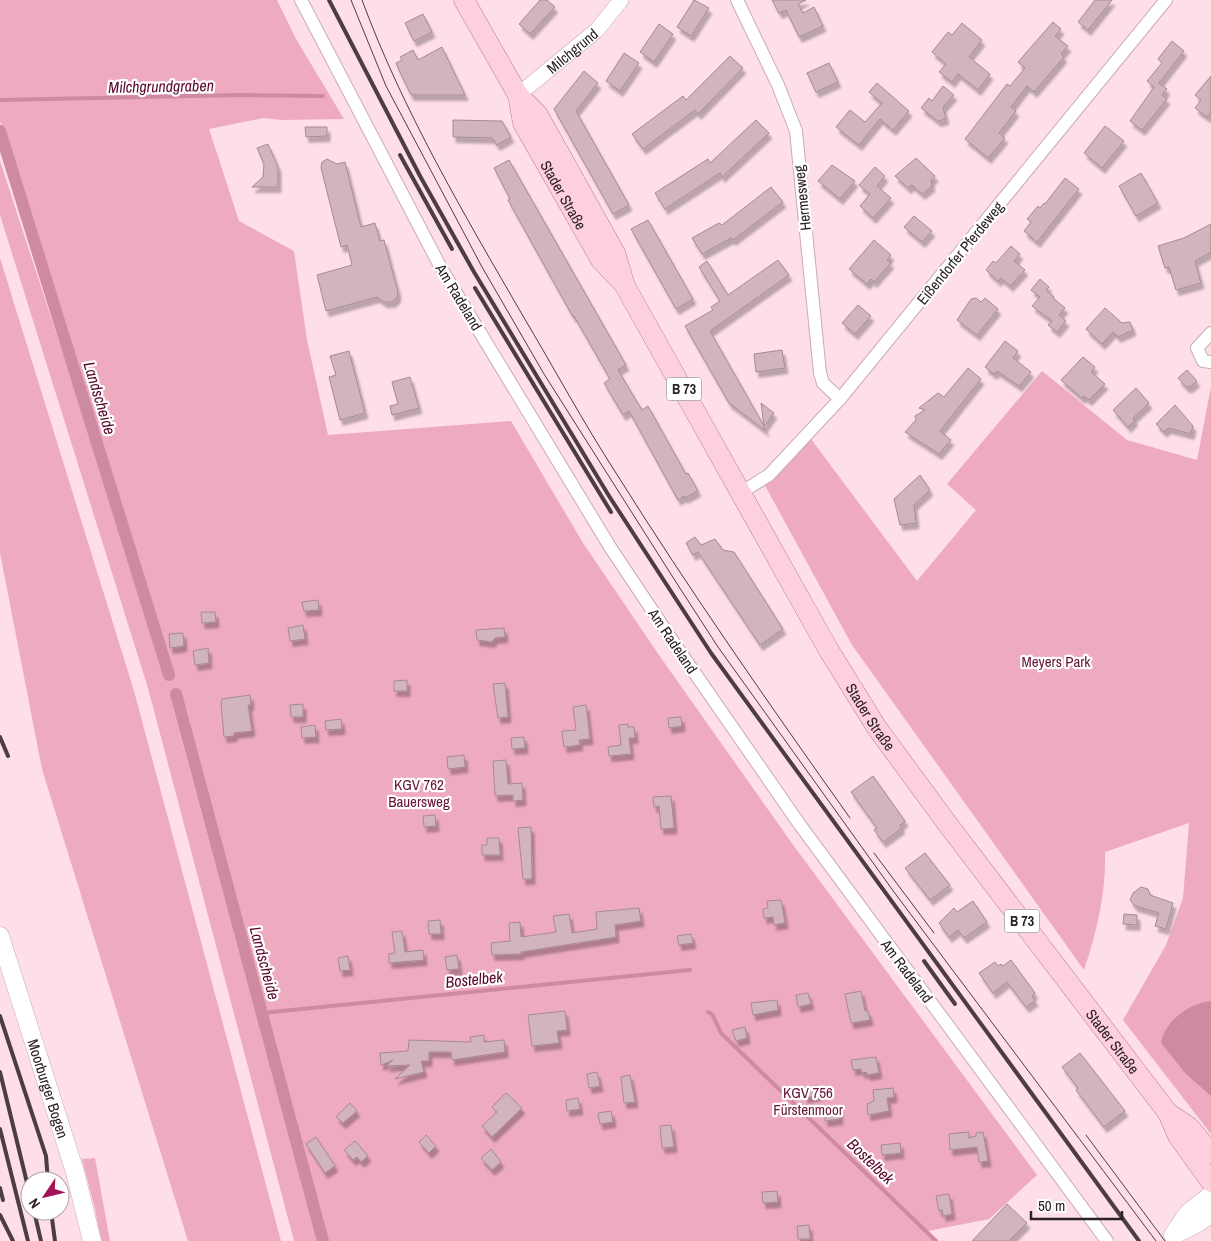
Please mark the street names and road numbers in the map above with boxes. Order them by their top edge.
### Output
street label: Milchgrund [542,23,602,78]
street label: Stader Straße [536,156,592,233]
street label: Hermesweg [788,164,816,232]
street label: Eißendorfer Pferdeweg [912,197,1008,309]
street label: Am Radeland [430,259,487,334]
road number: B 73 [666,378,702,400]
street label: Am Radeland [643,603,703,678]
street label: Stader Straße [841,679,901,755]
road number: B 73 [1004,909,1040,932]
street label: Am Radeland [876,934,938,1007]
street label: Stader Straße [1081,1004,1145,1078]
street label: Moorburger Bogen [23,1036,74,1141]

